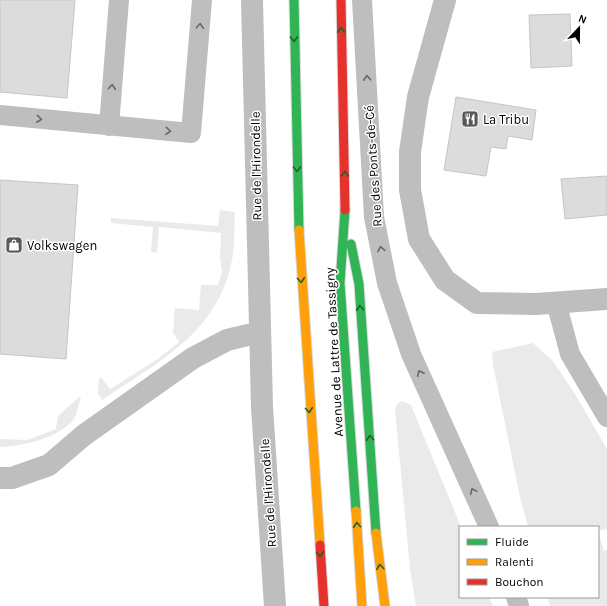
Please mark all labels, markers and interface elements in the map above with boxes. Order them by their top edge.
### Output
north arrow [559,8,599,48]
text: N [576,12,589,27]
one-way arrow [195,23,204,29]
one-way arrow [337,27,346,33]
one-way arrow [290,36,299,42]
one-way arrow [363,75,372,81]
one-way arrow [107,84,116,90]
street label: Rue des Ponts-de-Cé [361,104,385,227]
restaurant icon: La Tribu [460,109,480,129]
street label: Rue de l'Hirondelle [248,111,264,221]
place label: La Tribu [483,112,529,127]
one-way arrow [36,114,42,123]
one-way arrow [165,126,171,135]
one-way arrow [293,166,301,172]
one-way arrow [340,171,349,177]
shop icon: Volkswagen [4,235,24,255]
place label: Volkswagen [27,238,97,253]
one-way arrow [377,246,385,252]
street label: Avenue de Lattre de Tassigny [322,267,346,437]
one-way arrow [297,277,306,283]
one-way arrow [356,305,365,311]
one-way arrow [417,369,425,377]
one-way arrow [305,407,314,413]
one-way arrow [365,435,374,441]
street label: Rue de l'Hirondelle [257,438,279,548]
one-way arrow [470,488,478,496]
one-way arrow [352,522,361,528]
legend [459,526,599,598]
text: Fluide [495,535,529,549]
one-way arrow [316,551,325,557]
text: Ralenti [495,555,534,569]
one-way arrow [375,564,384,570]
text: Bouchon [495,575,544,589]

